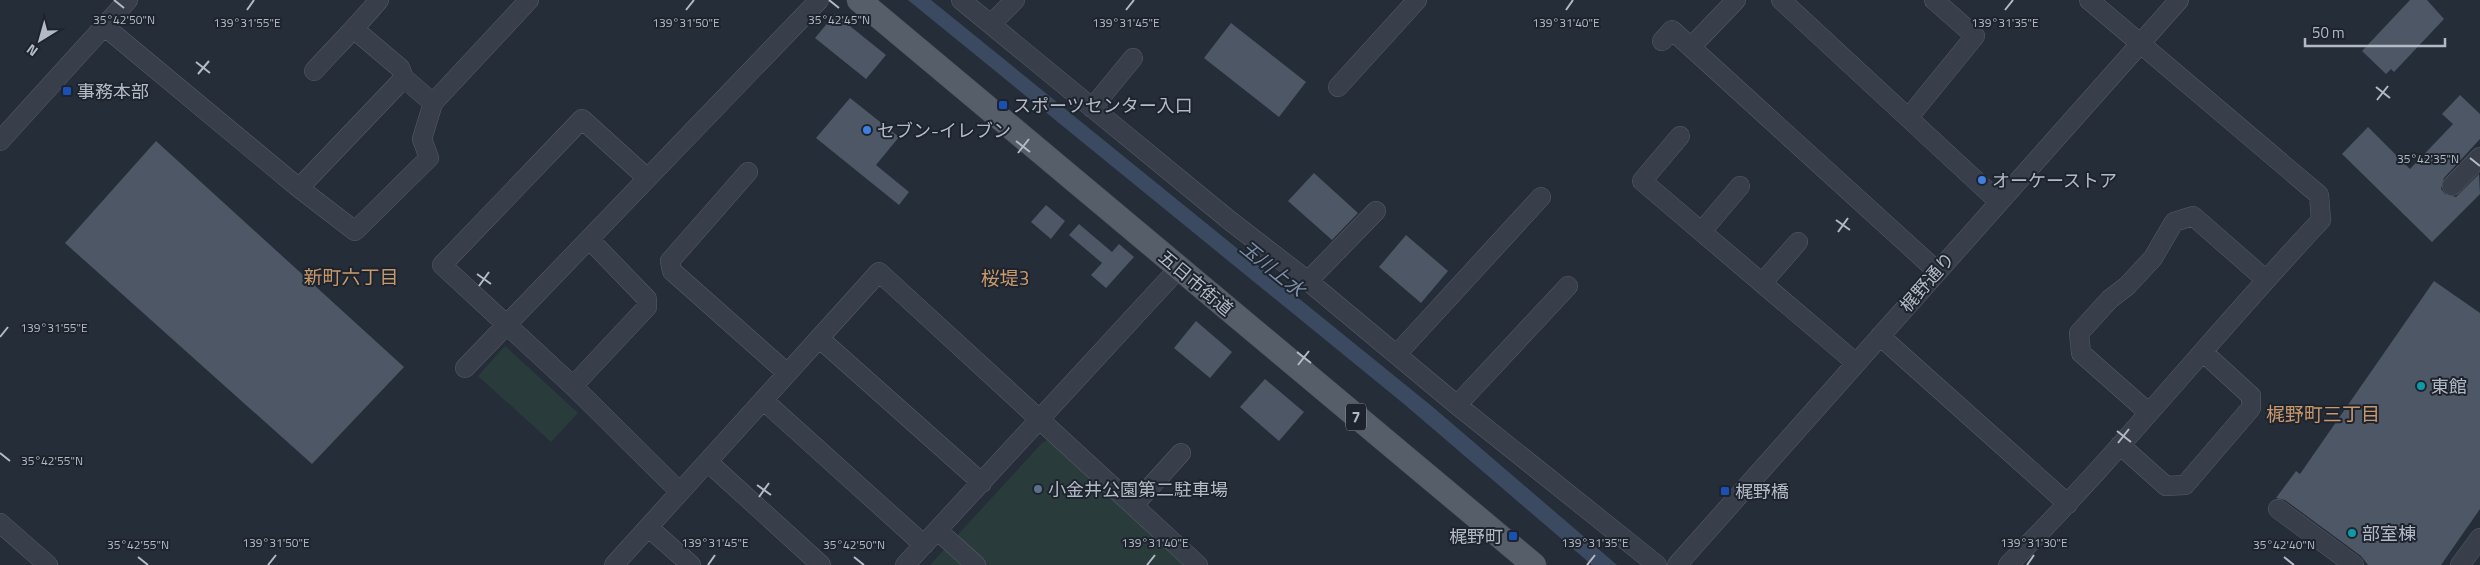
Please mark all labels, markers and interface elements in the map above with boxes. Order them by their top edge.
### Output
text: 35°42'50"N [93,10,155,29]
text: 35°42'45"N [808,10,870,29]
text: 139°31'55"E [213,13,281,32]
text: 139°31'50"E [652,13,720,32]
text: 139°31'45"E [1092,13,1160,32]
text: 139°31'40"E [1532,13,1600,32]
text: 139°31'35"E [1971,13,2039,32]
north arrow [15,15,65,65]
scale bar [2305,15,2445,47]
text: 50 m [2312,21,2345,44]
text: N [22,39,42,62]
place label: 事務本部 [77,78,149,105]
marker: 事務本部 [61,85,73,97]
place label: スポーツセンター入口 [1013,92,1193,119]
marker: スポーツセンター入口 [997,99,1009,111]
place label: セブン-イレブン [877,117,1011,144]
marker: セブン-イレブン [861,124,873,136]
text: 35°42'35"N [2397,149,2459,168]
place label: オーケーストア [1992,167,2117,194]
marker: オーケーストア [1976,174,1988,186]
water label: 玉川上水 [1234,233,1313,304]
street label: 五日市街道 [1153,244,1239,322]
street label: 梶野通り [1893,246,1961,318]
district label: 新町六丁目 [303,262,399,291]
district label: 桜堤3 [981,263,1029,292]
text: 139°31'55"E [20,318,88,337]
place label: 東館 [2431,373,2467,400]
marker: 東館 [2415,380,2427,392]
district label: 梶野町三丁目 [2266,399,2380,428]
road number: 7 [1346,404,1366,431]
text: 35°42'55"N [21,451,83,470]
place label: 小金井公園第二駐車場 [1048,476,1228,503]
place label: 梶野橋 [1735,478,1789,505]
marker: 小金井公園第二駐車場 [1032,483,1044,495]
marker: 梶野橋 [1719,485,1731,497]
place label: 部室棟 [2362,520,2416,547]
place label: 梶野町 [1449,523,1503,550]
marker: 部室棟 [2346,527,2358,539]
marker: 梶野町 [1507,530,1519,542]
text: 139°31'50"E [242,533,310,552]
text: 139°31'45"E [681,533,749,552]
text: 139°31'40"E [1121,533,1189,552]
text: 139°31'35"E [1561,533,1629,552]
text: 139°31'30"E [2000,533,2068,552]
text: 35°42'55"N [107,535,169,554]
text: 35°42'50"N [823,535,885,554]
text: 35°42'40"N [2253,535,2315,554]

